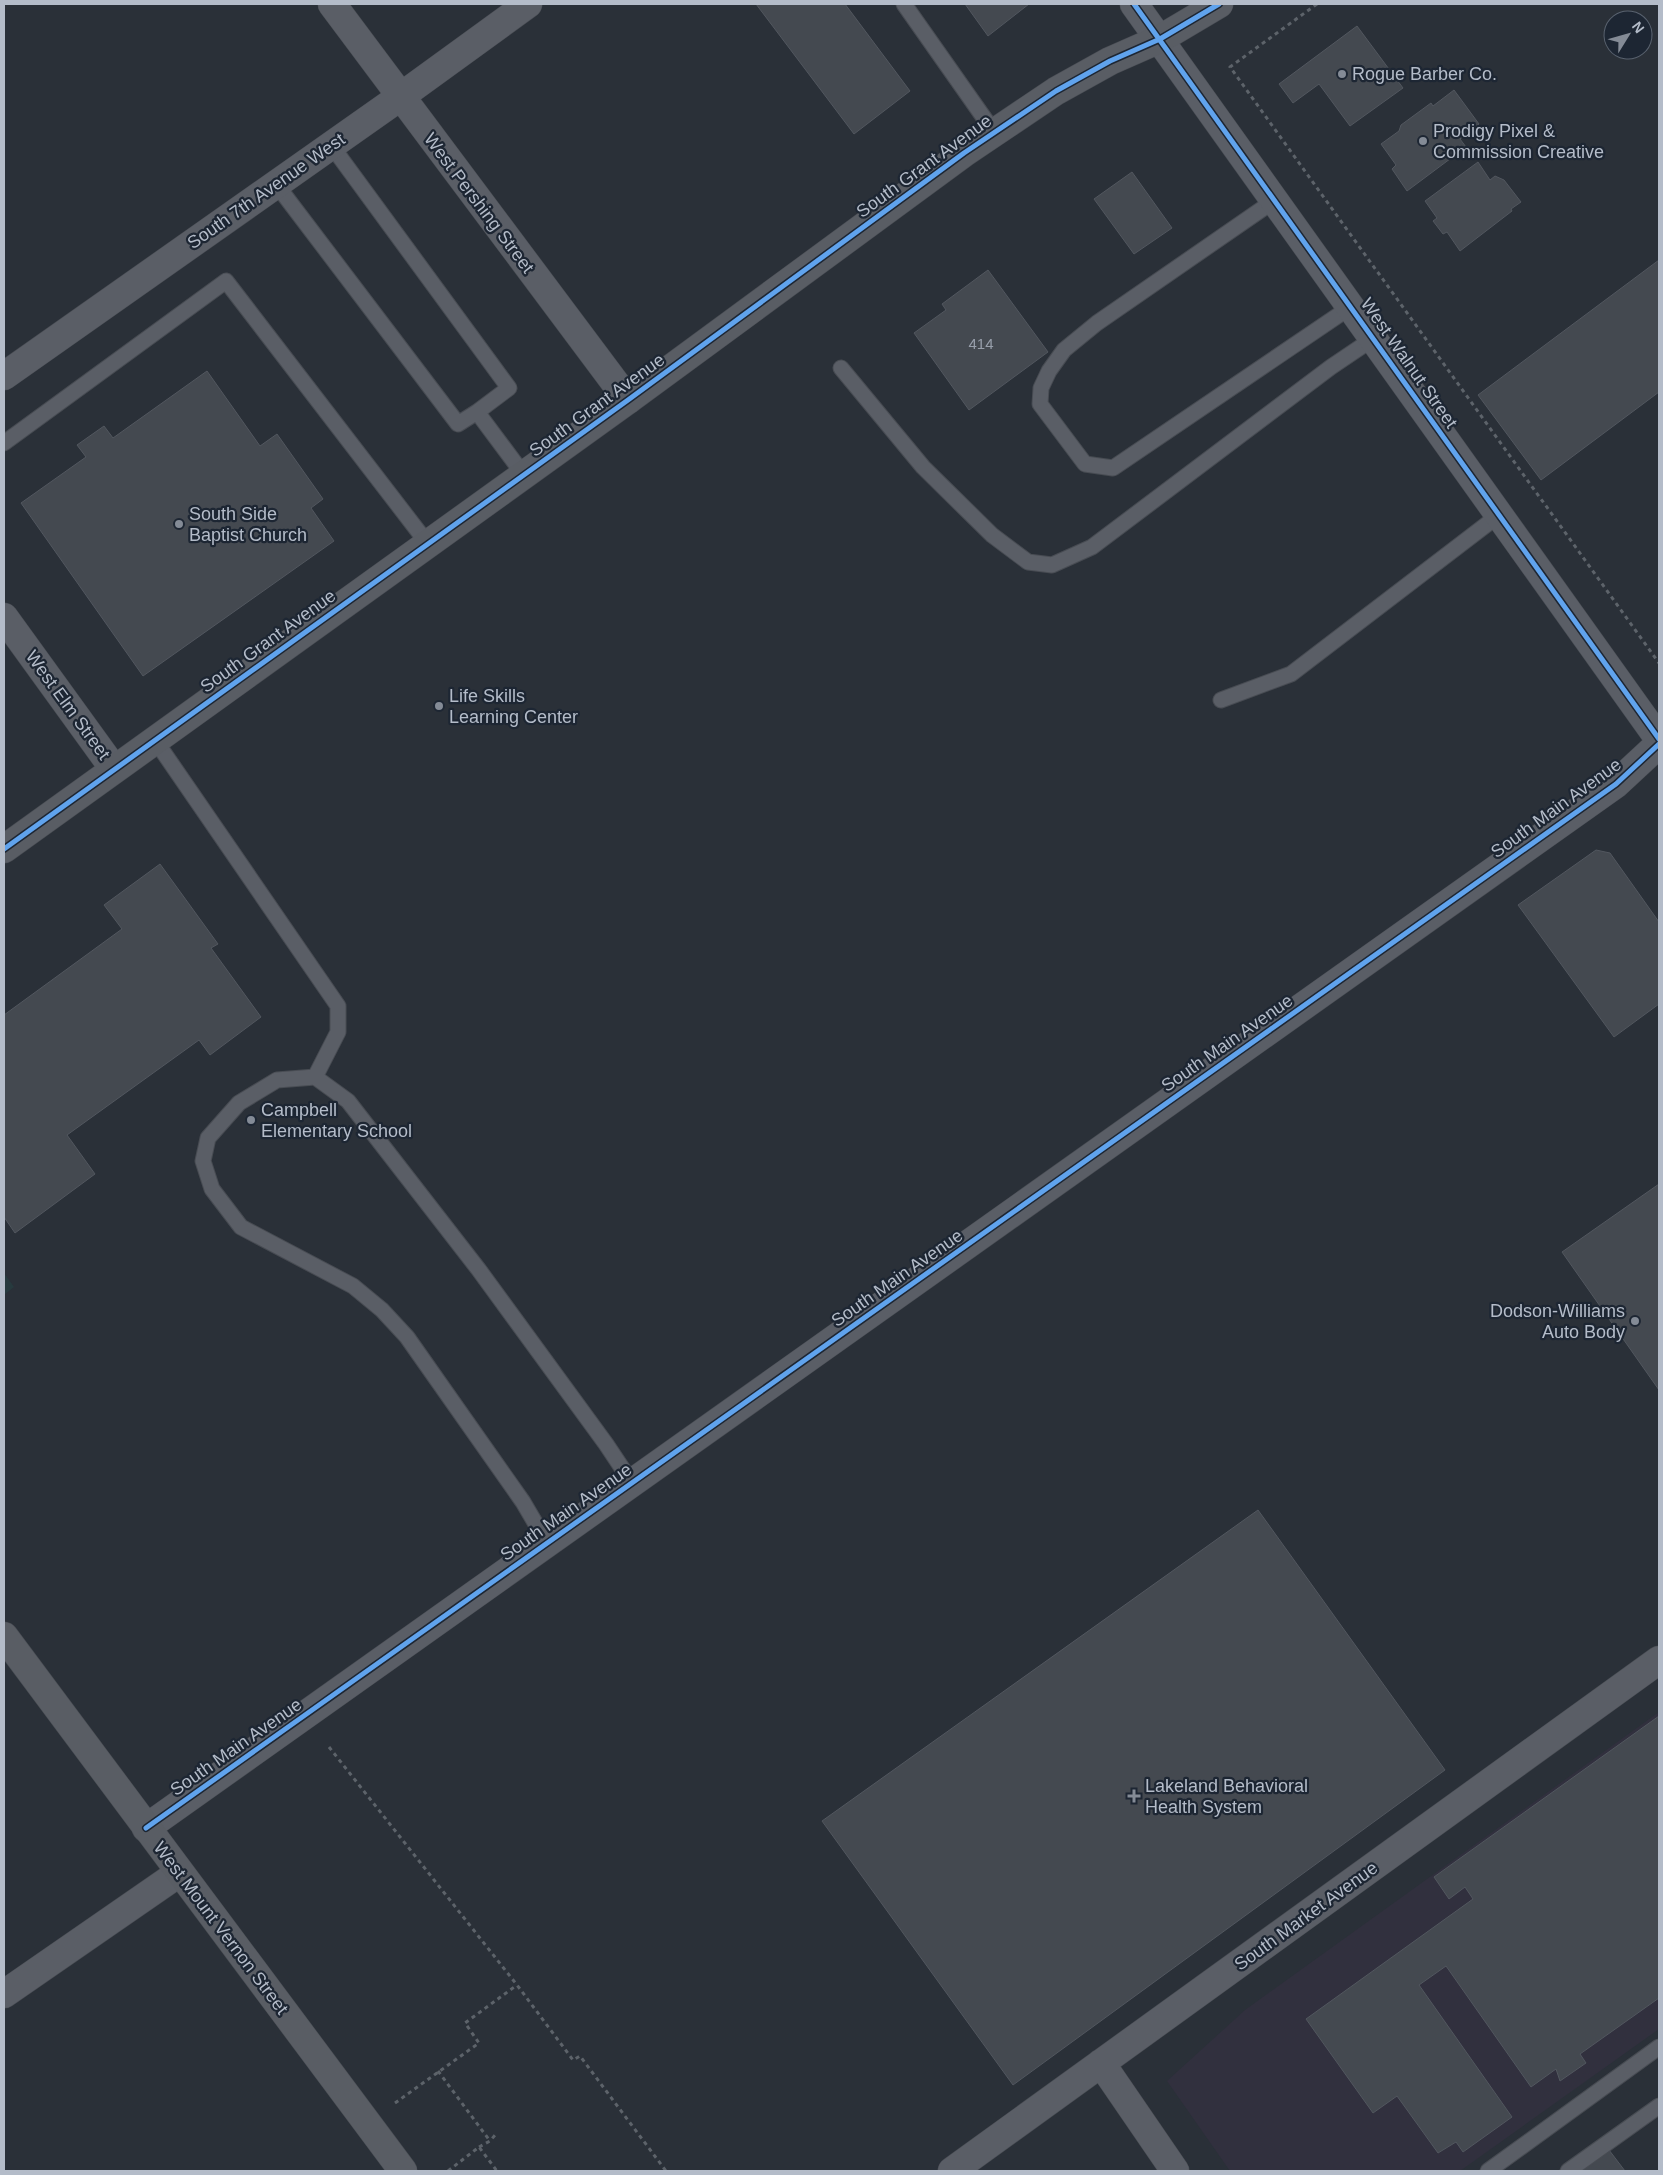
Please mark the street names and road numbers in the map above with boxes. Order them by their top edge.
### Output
street label: South Grant Avenue [853,110,995,222]
street label: South 7th Avenue West [183,129,349,253]
street label: West Pershing Street [420,129,538,277]
street label: West Walnut Street [1357,294,1461,432]
street label: South Grant Avenue [526,349,668,461]
street label: South Grant Avenue [197,585,339,697]
street label: West Elm Street [22,647,114,763]
street label: South Main Avenue [1487,754,1625,862]
street label: South Main Avenue [1157,990,1297,1096]
street label: South Main Avenue [827,1225,967,1331]
street label: South Main Avenue [496,1459,636,1565]
street label: South Main Avenue [166,1694,306,1800]
street label: West Mount Vernon Street [150,1838,292,2018]
street label: South Market Avenue [1231,1857,1381,1975]

